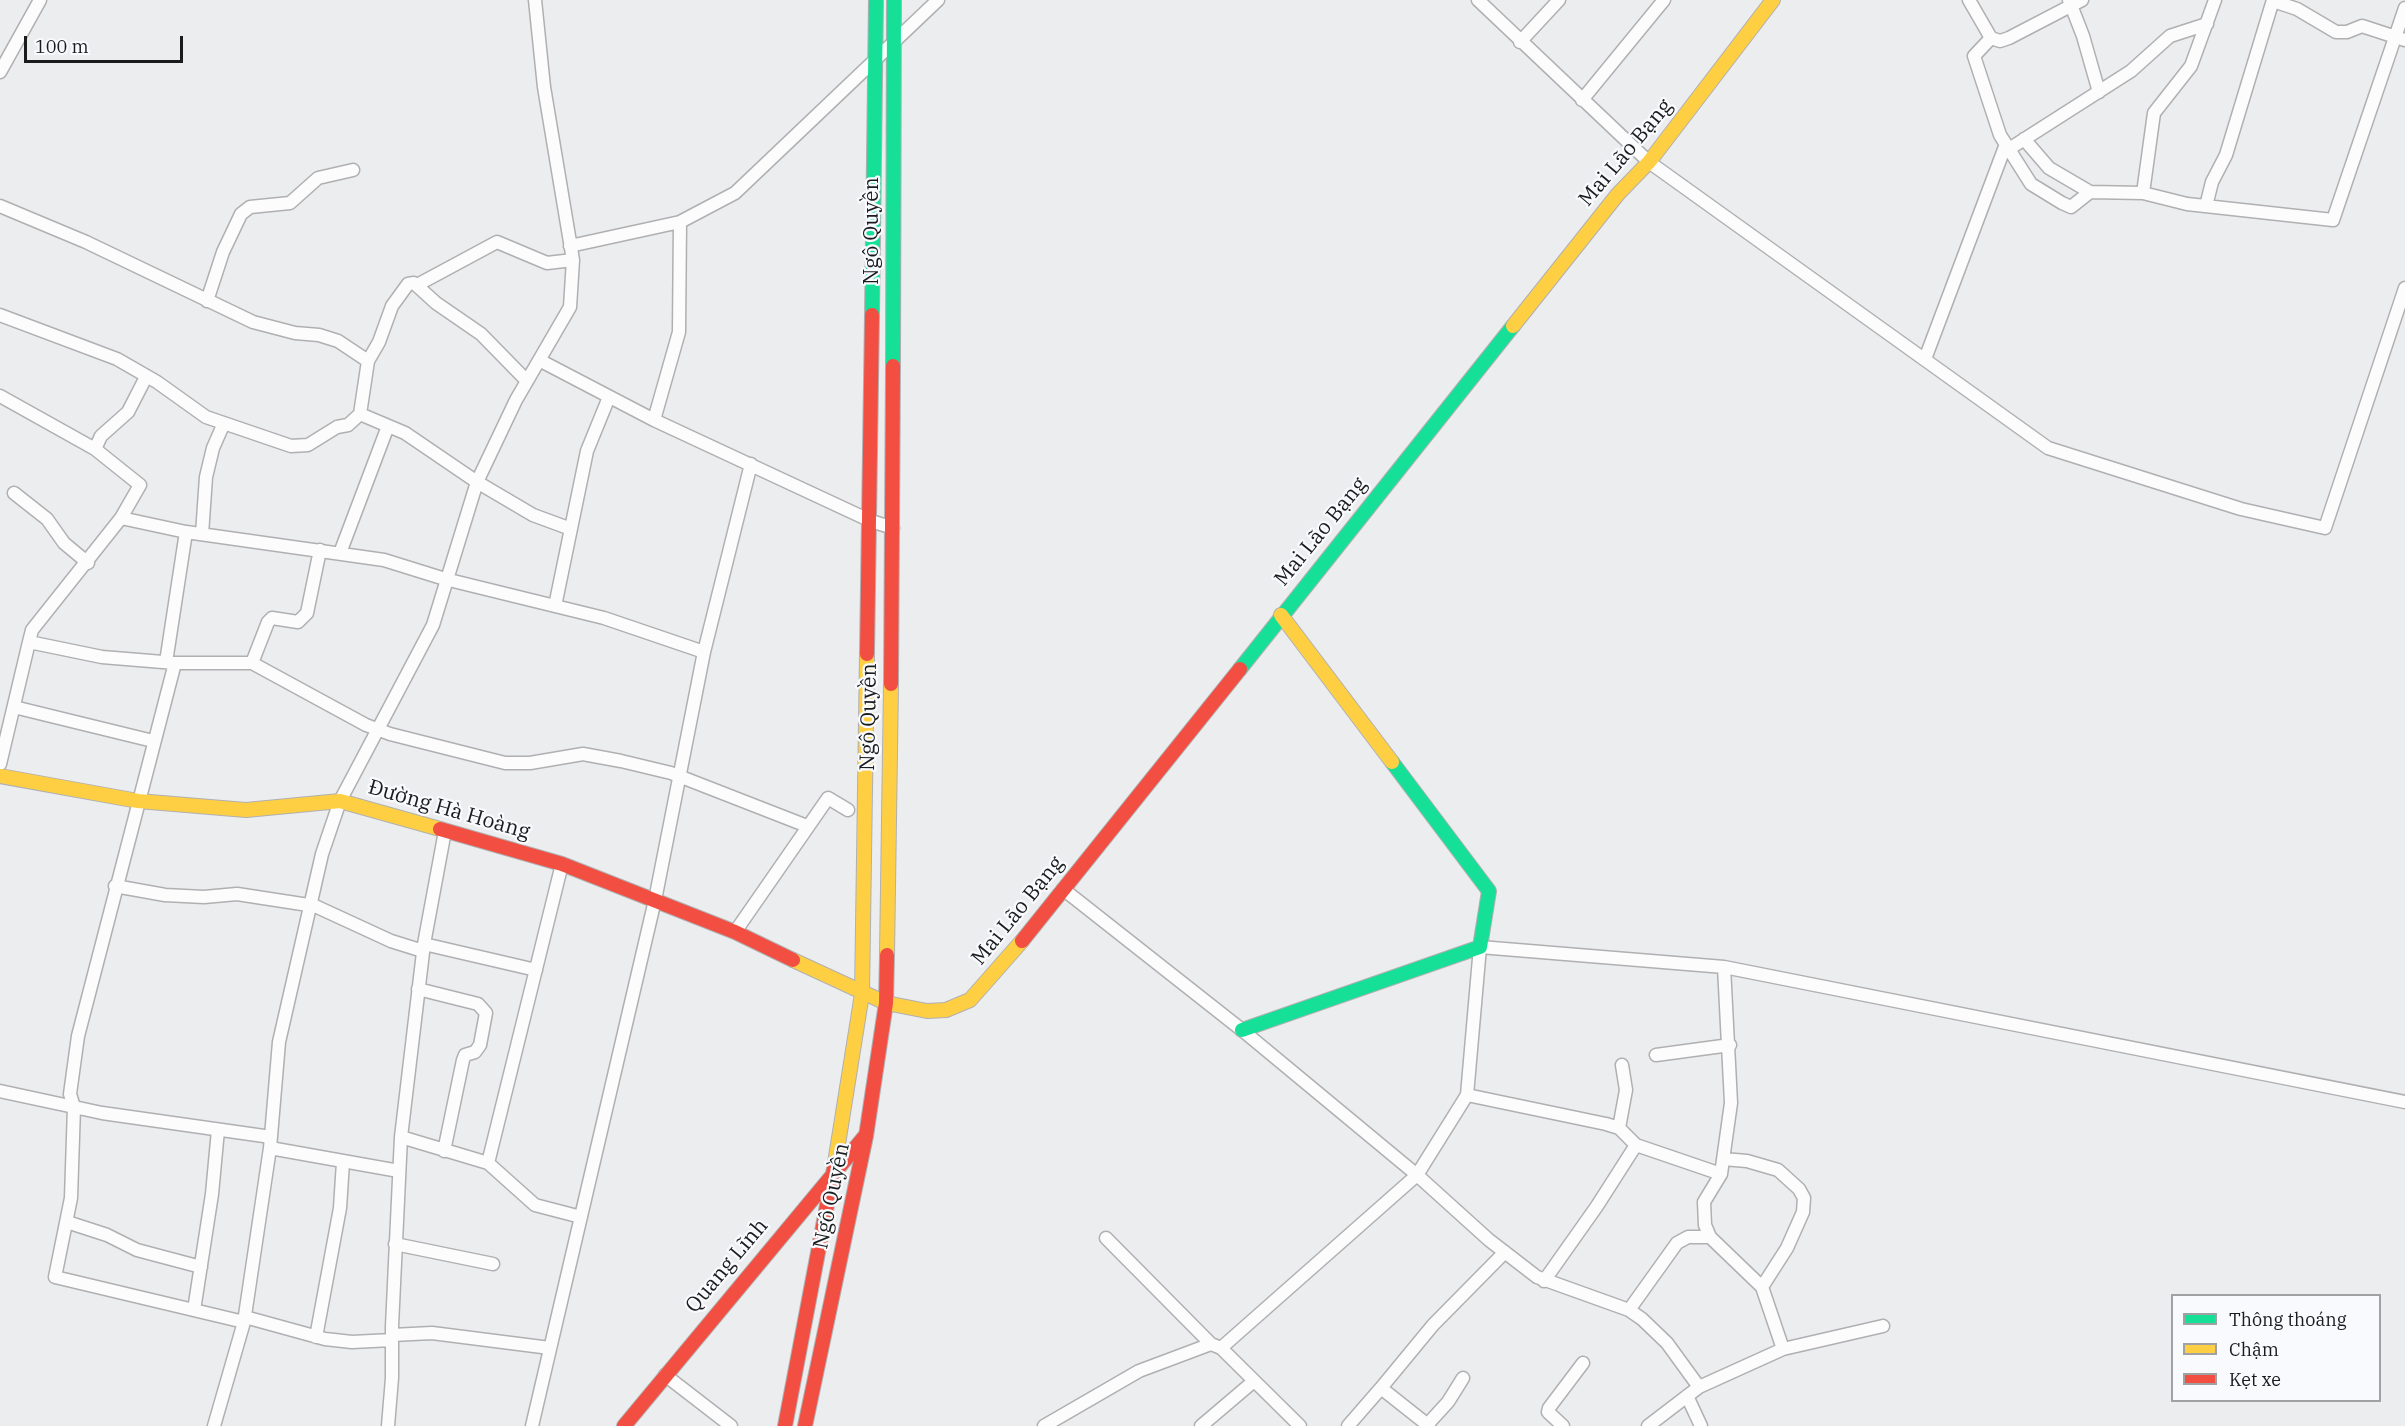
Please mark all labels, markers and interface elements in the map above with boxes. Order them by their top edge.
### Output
scale bar [27,24,186,62]
text: 100 m [35,35,89,58]
street label: Mai Lão Bạng [1574,94,1678,212]
street label: Ngô Quyền [859,177,885,285]
street label: Mai Lão Bạng [1270,473,1372,591]
street label: Ngô Quyền [855,663,883,771]
street label: Đường Hà Hoàng [365,775,533,845]
street label: Mai Lão Bạng [967,852,1069,970]
street label: Ngô Quyền [808,1141,856,1251]
street label: Quang Lĩnh [680,1214,774,1318]
legend [2171,1294,2381,1402]
text: Thông thoáng [2229,1308,2347,1331]
text: Chậm [2229,1338,2279,1361]
text: Kẹt xe [2229,1368,2281,1391]

